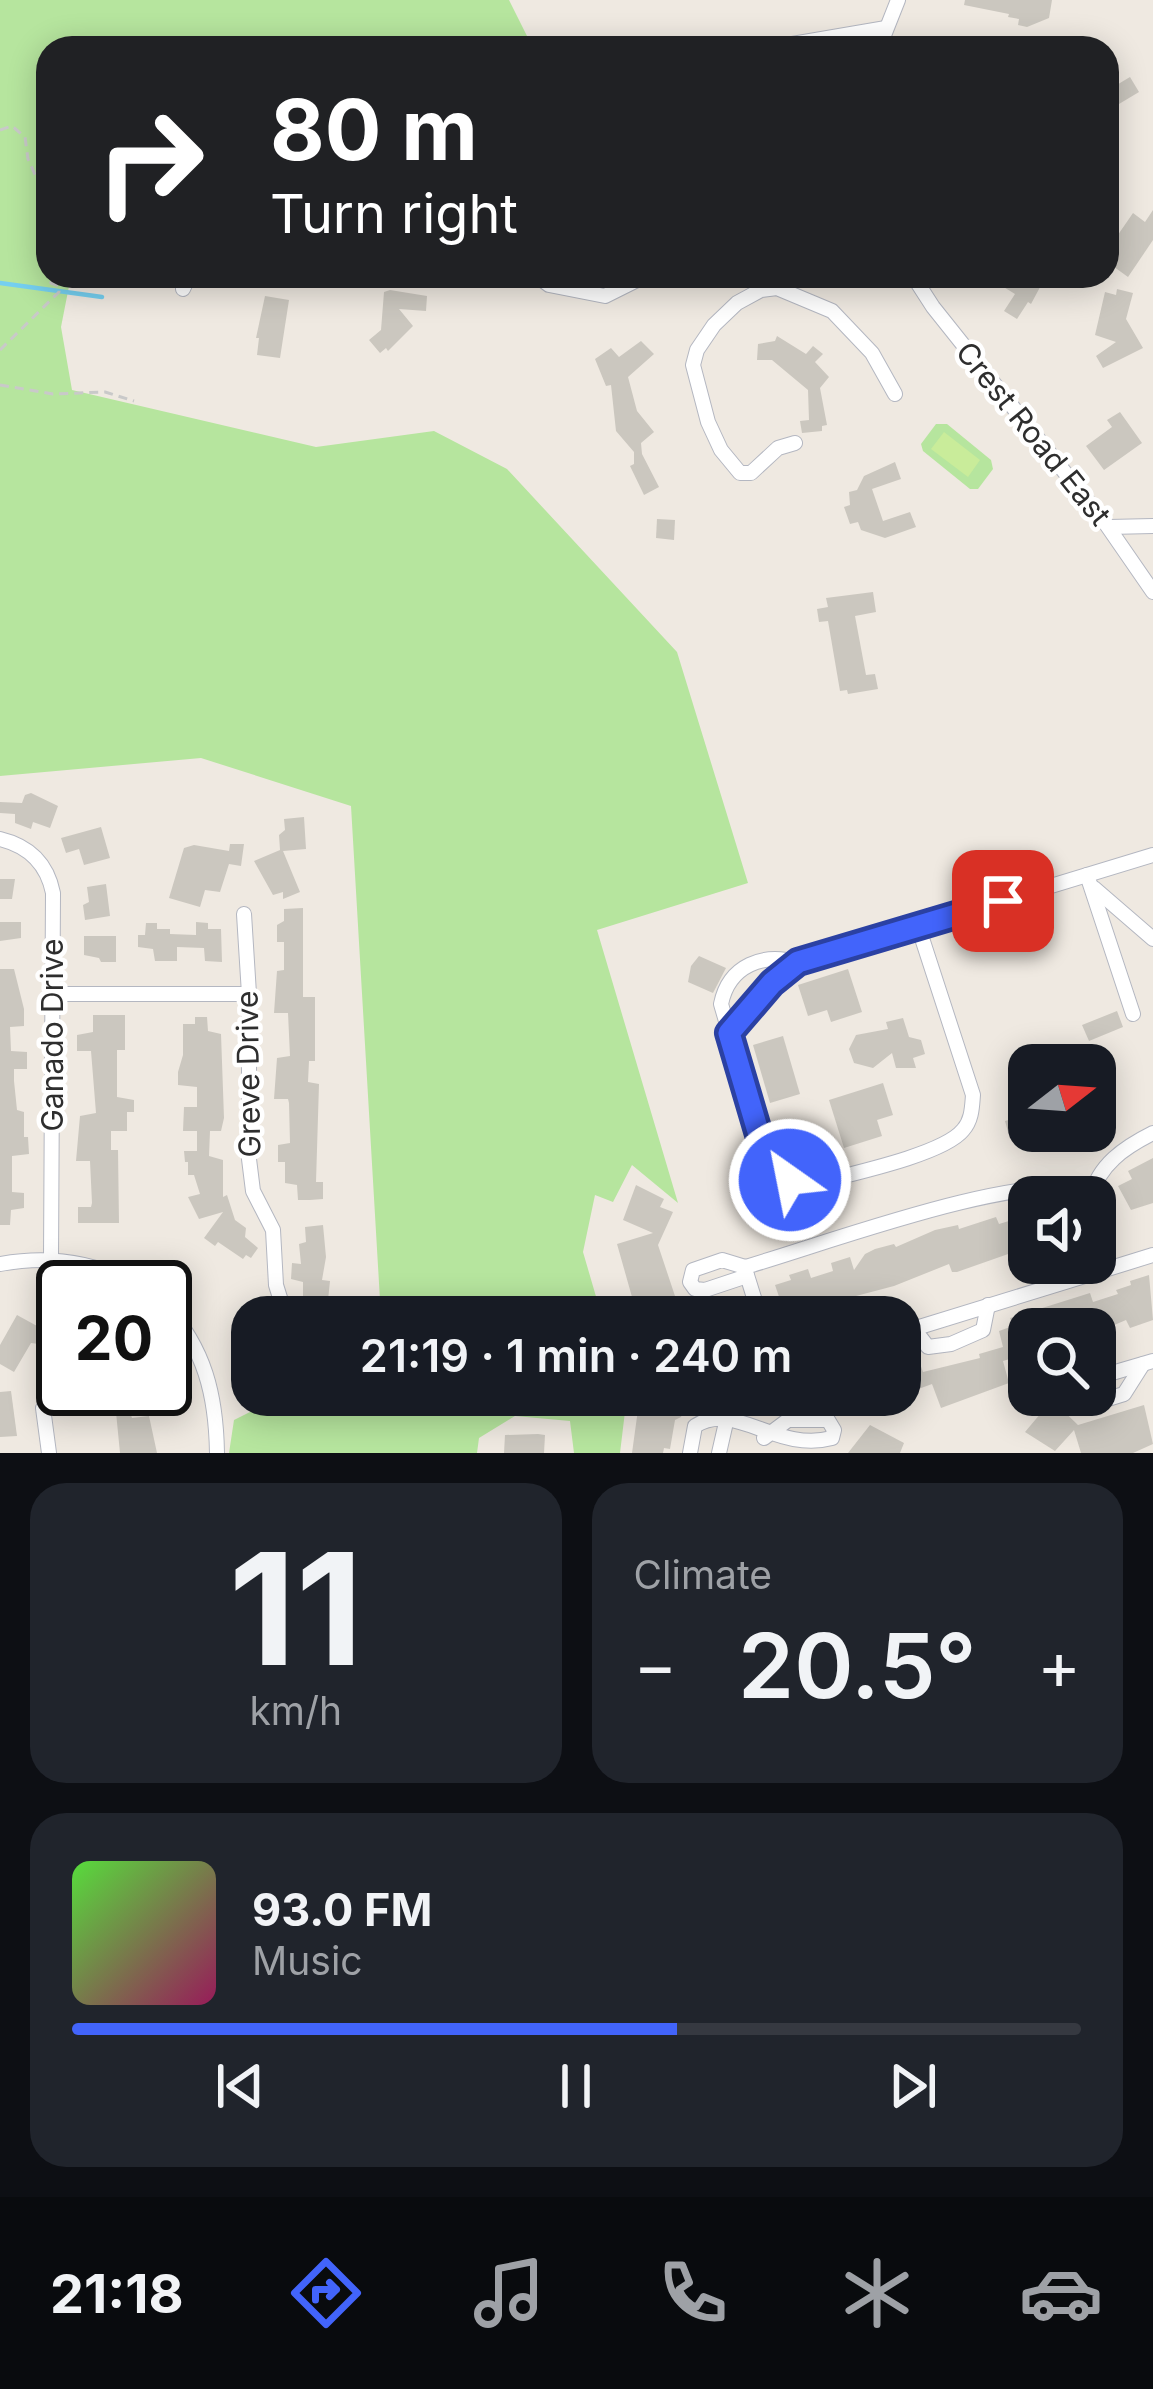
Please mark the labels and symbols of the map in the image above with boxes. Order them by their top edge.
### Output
street label: Crest Road East [949,334,1119,533]
pin [952,850,1054,952]
street label: Ganado Drive [34,938,70,1132]
street label: Greve Drive [229,990,267,1158]
north arrow [1008,1044,1116,1152]
position arrow [727,1117,853,1243]
speed limit sign: 20 [36,1260,192,1416]

